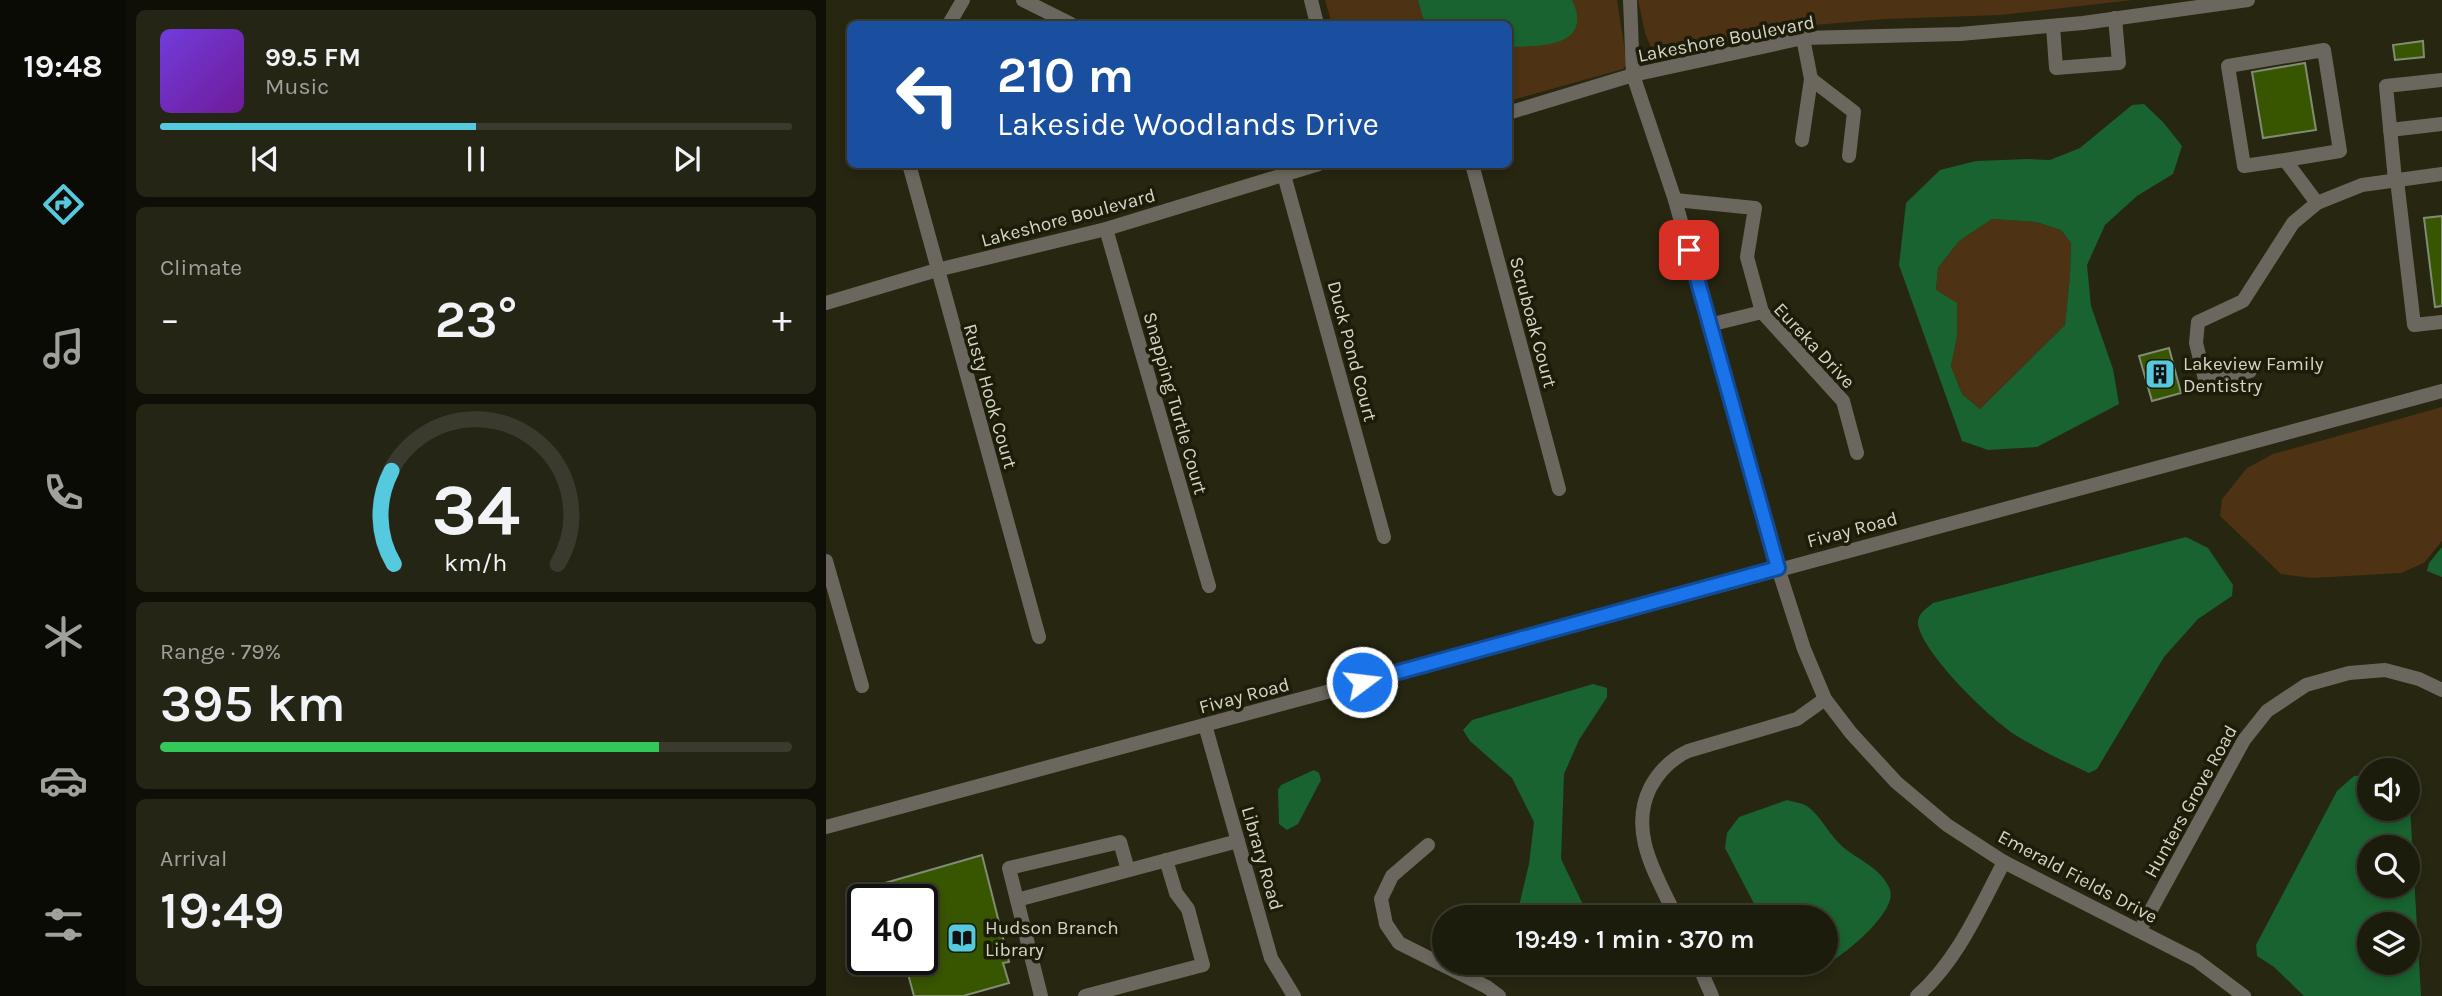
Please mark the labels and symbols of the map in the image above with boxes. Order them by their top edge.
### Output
street label: Lakeshore Boulevard [1636,11,1816,67]
street label: Lakeshore Boulevard [979,184,1158,252]
pin [1659,220,1719,280]
street label: Scruboak Court [1505,254,1561,390]
street label: Duck Pond Court [1323,278,1381,424]
street label: Eureka Drive [1769,298,1859,393]
street label: Snapping Turtle Court [1138,309,1212,497]
street label: Rusty Hook Court [959,321,1021,471]
place label: Lakeview Family Dentistry [2183,353,2324,397]
building icon: Lakeview Family Dentistry [2143,357,2177,391]
street label: Fivay Road [1805,507,1900,553]
position arrow [1325,645,1399,719]
street label: Fivay Road [1197,673,1292,719]
street label: Hunters Grove Road [2140,721,2242,882]
street label: Library Road [1237,804,1287,913]
street label: Emerald Fields Drive [1994,826,2161,928]
speed limit sign: 40 [847,884,938,975]
place label: Hudson Branch Library [985,917,1119,961]
library icon: Hudson Branch Library [945,921,979,955]

